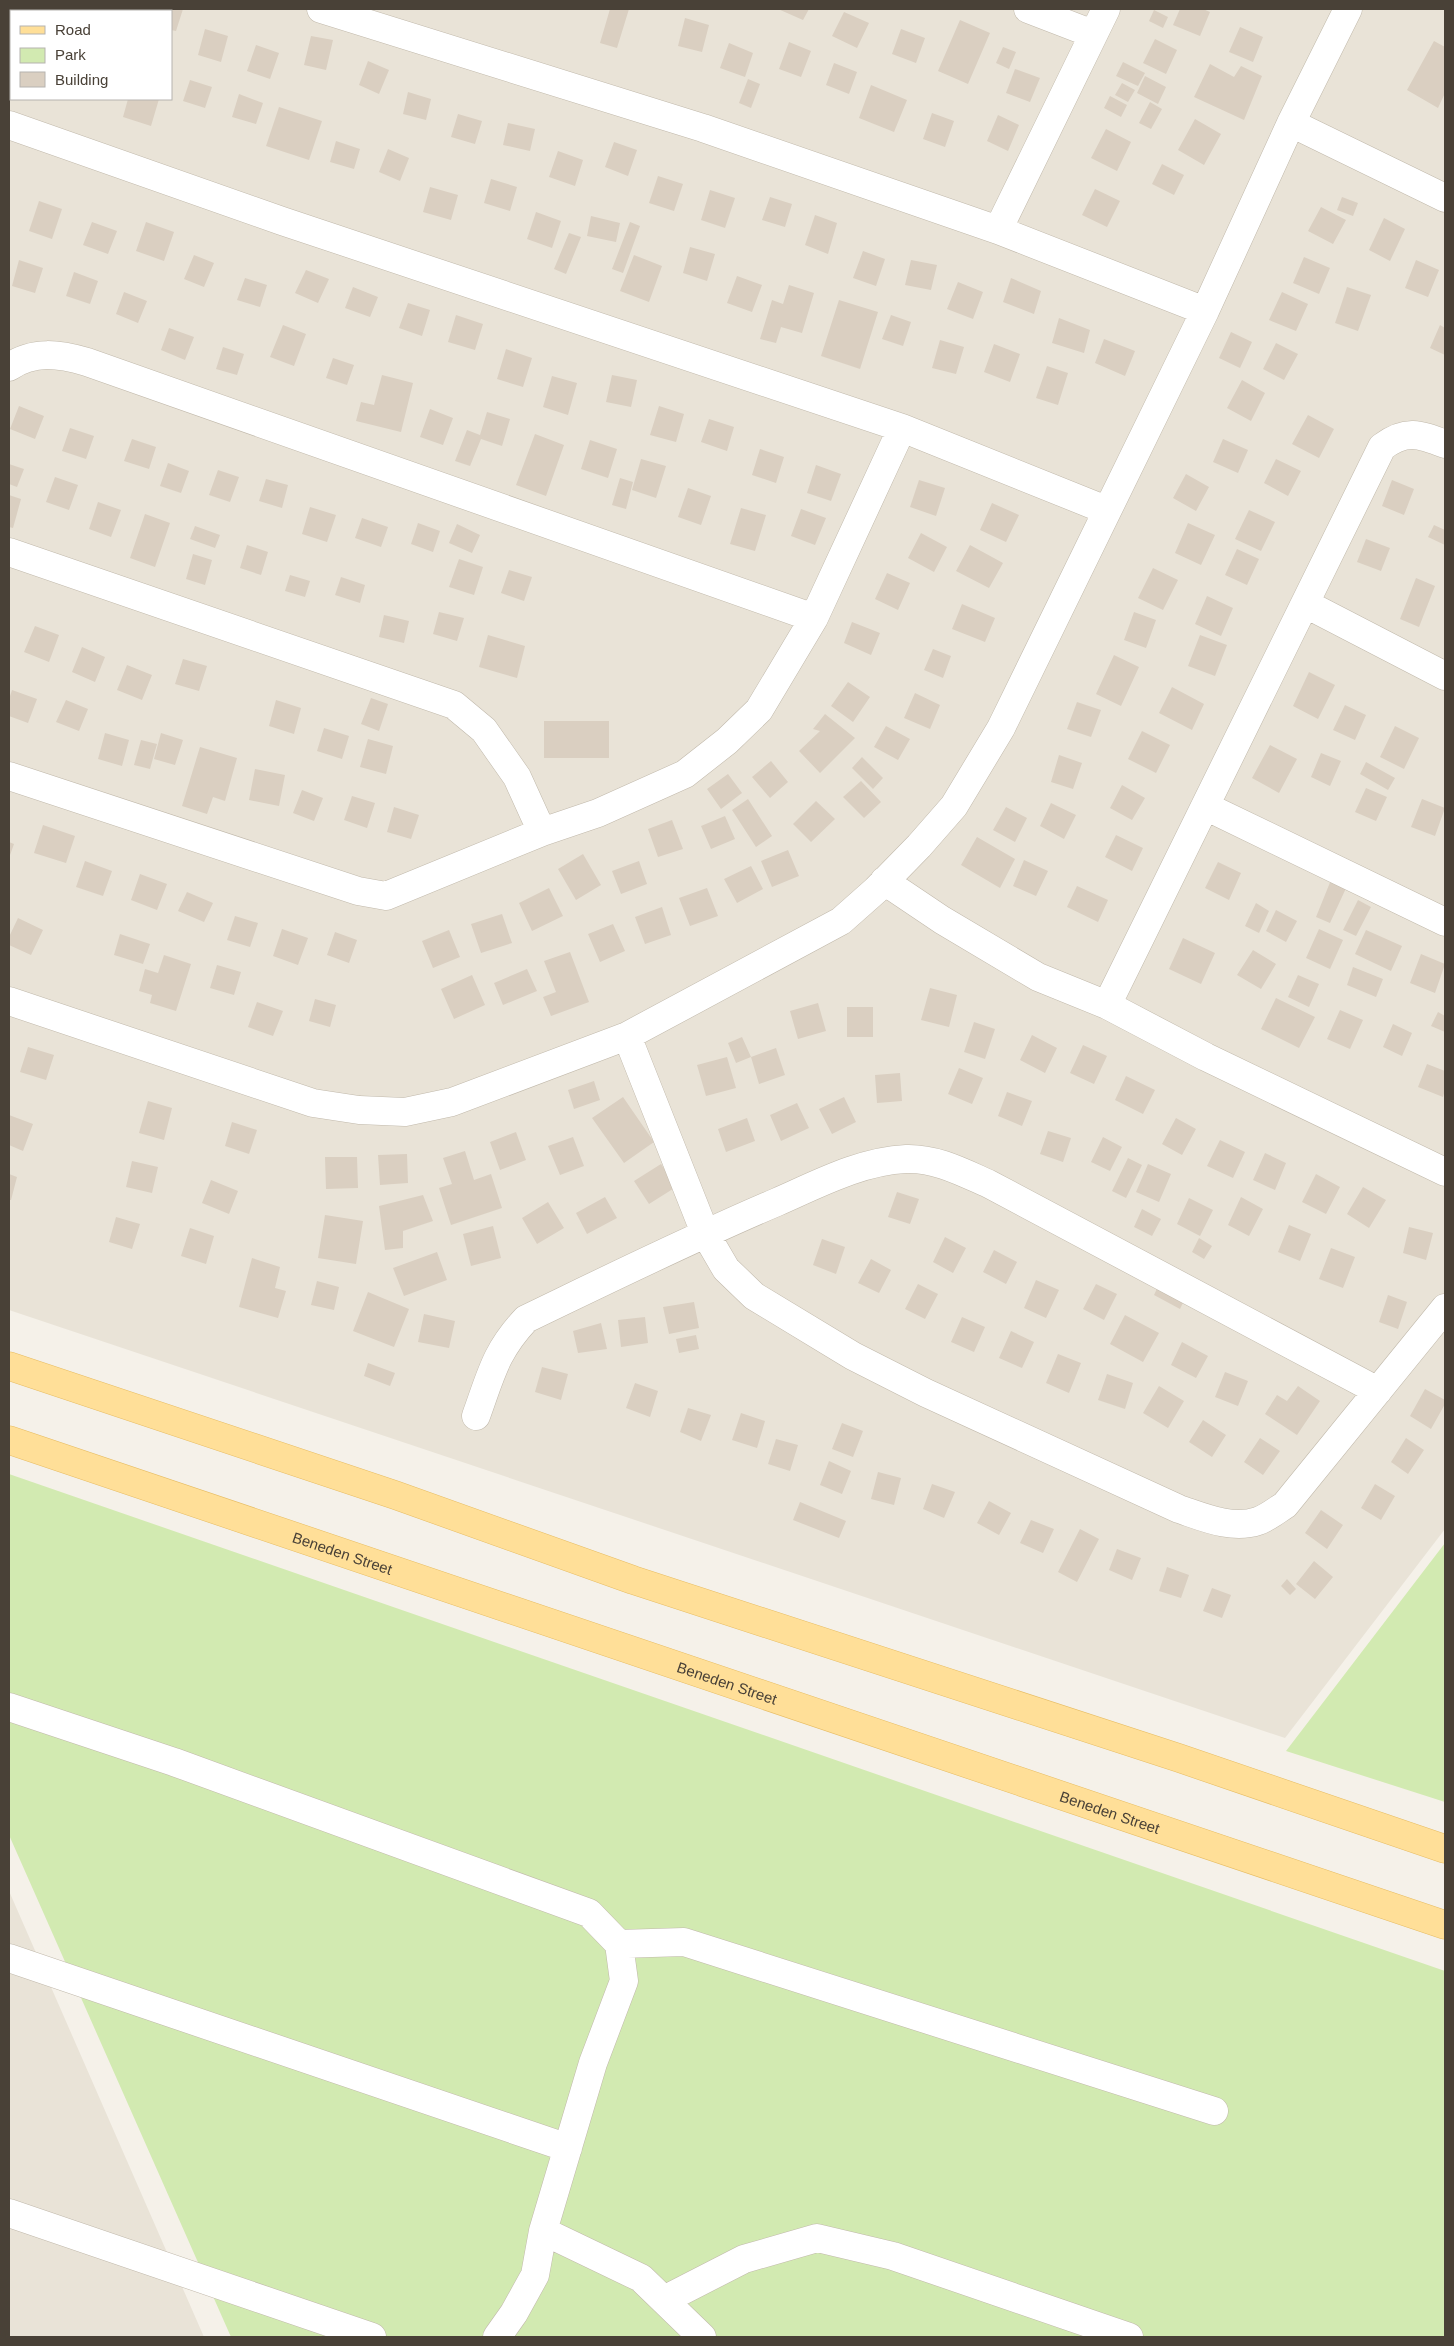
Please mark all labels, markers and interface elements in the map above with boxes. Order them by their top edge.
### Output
legend [10,10,172,100]
text: Road [55,21,91,38]
text: Park [55,46,86,63]
text: Building [55,71,108,88]
street label: Beneden Street [290,1528,395,1578]
street label: Beneden Street [675,1658,780,1708]
street label: Beneden Street [1058,1787,1163,1837]

